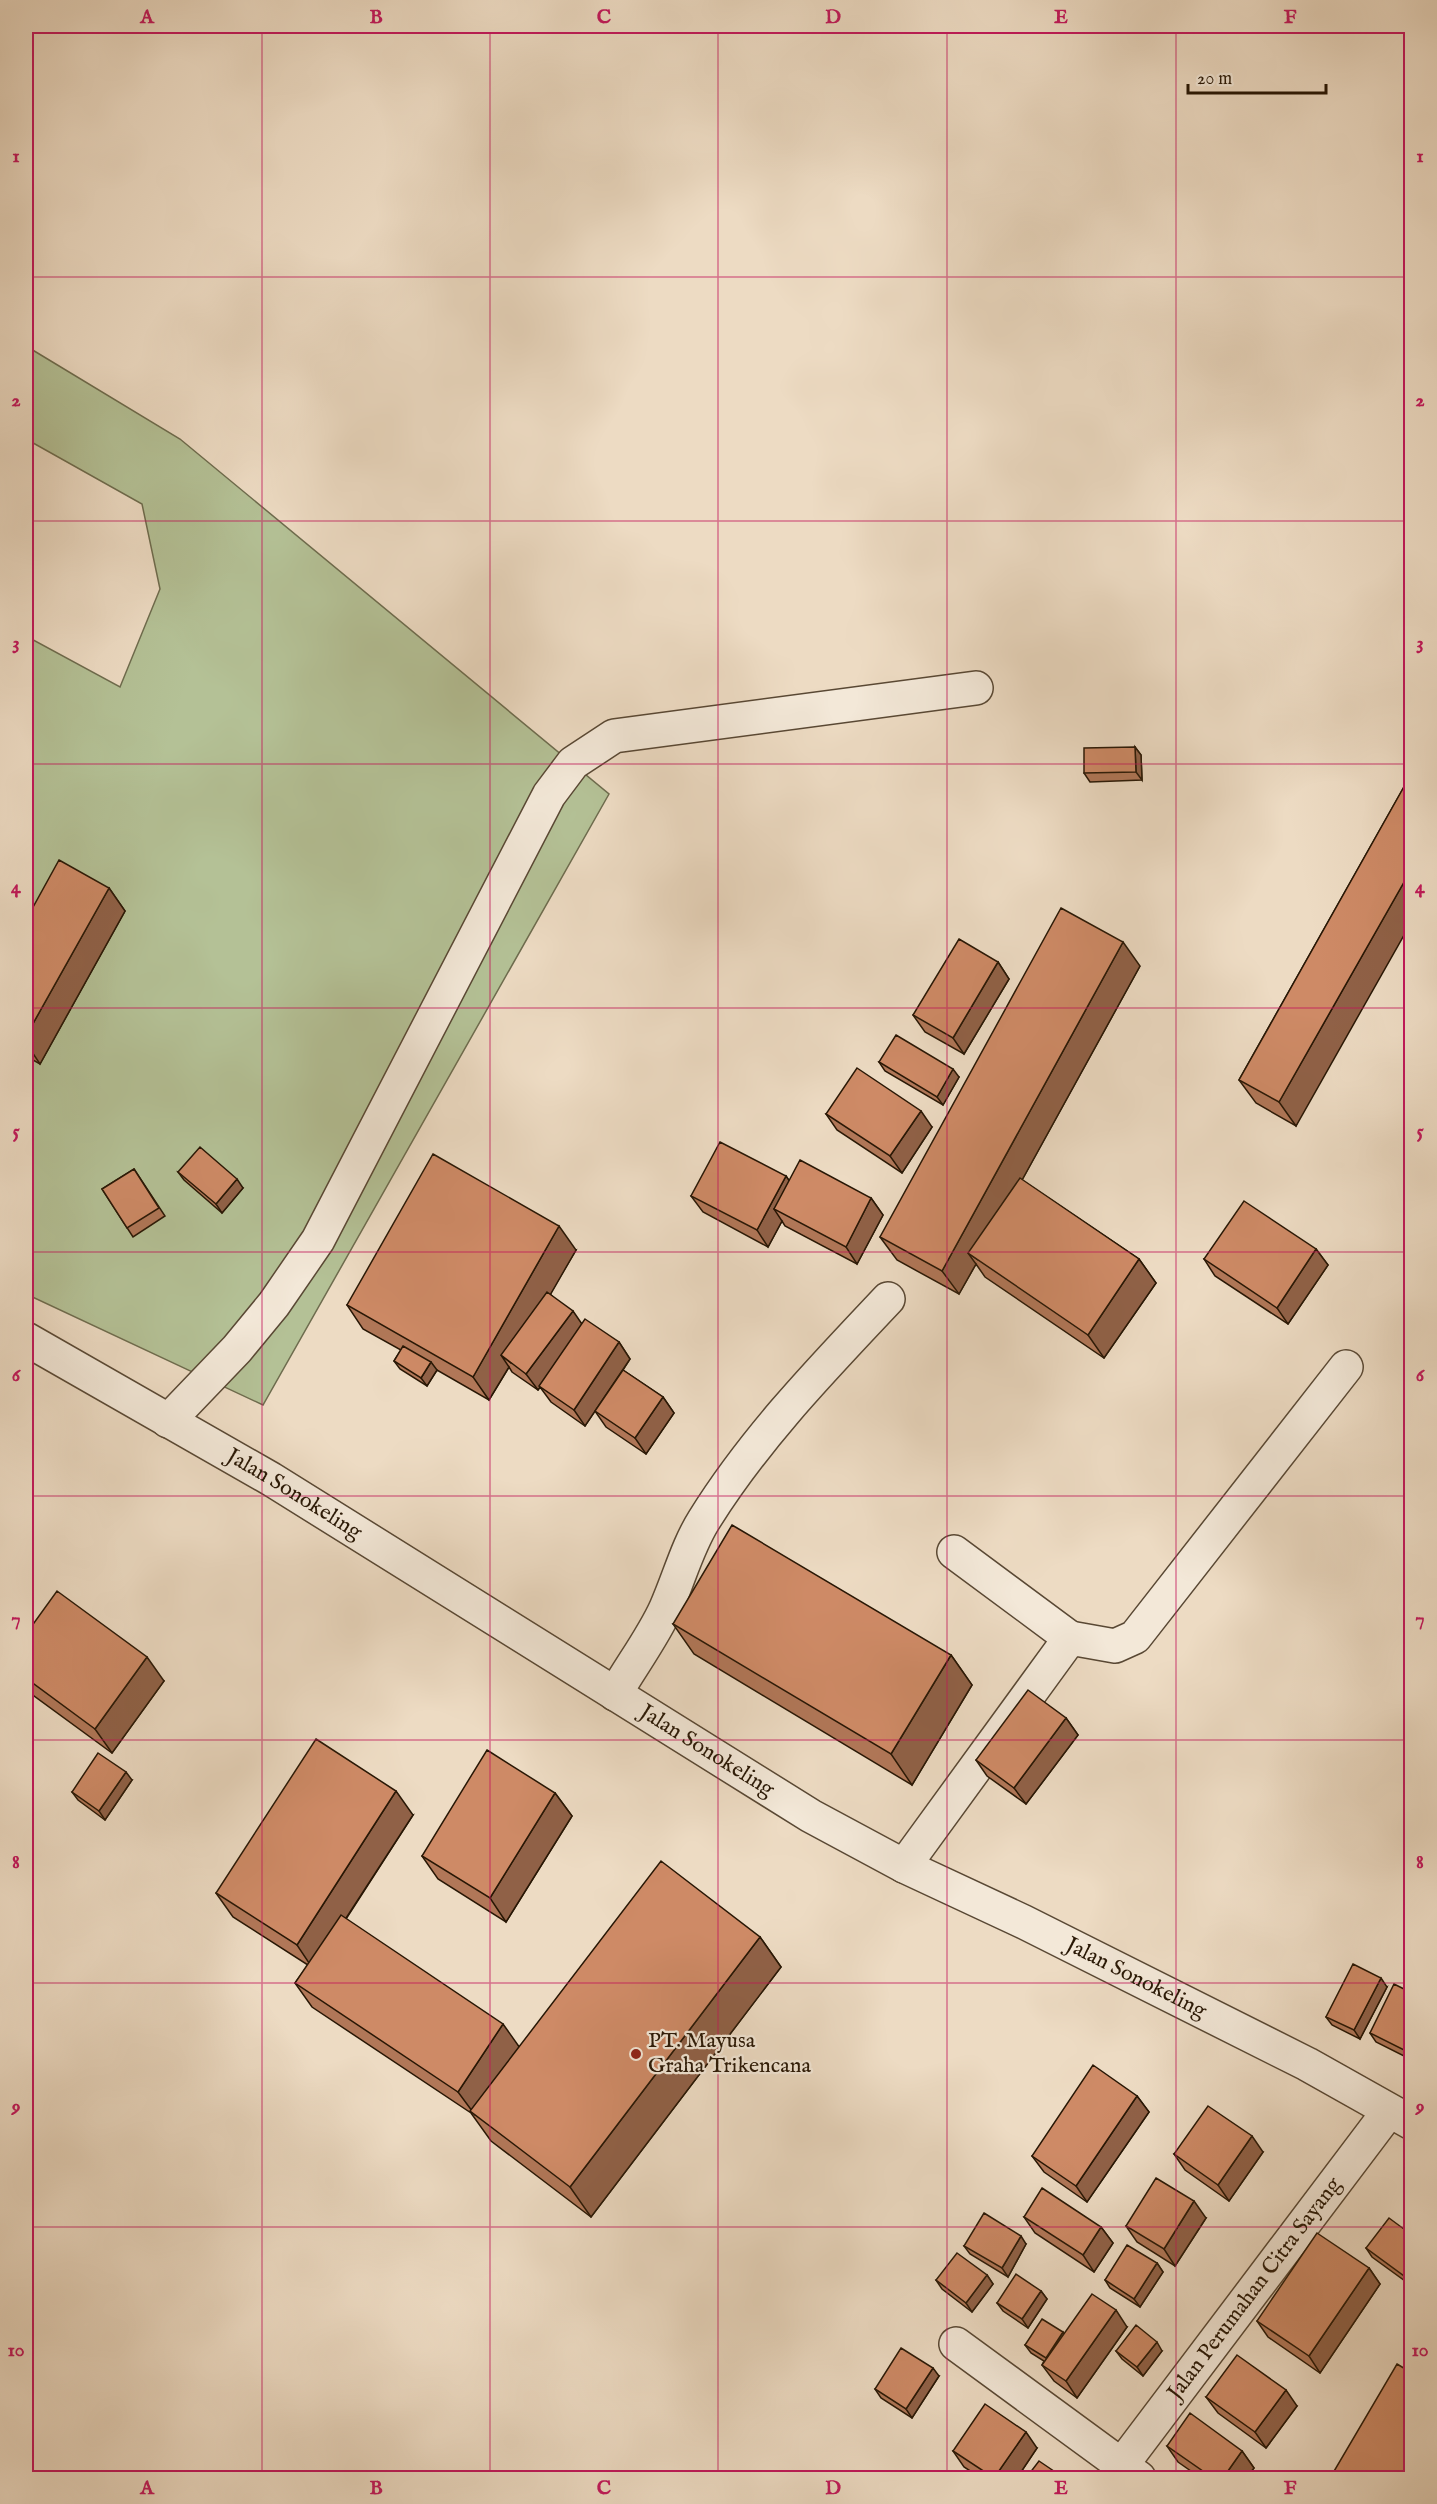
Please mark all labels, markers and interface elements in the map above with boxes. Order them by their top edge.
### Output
text: A [139,5,155,30]
text: B [369,5,383,30]
text: C [597,5,611,30]
text: D [825,5,841,30]
text: E [1054,5,1068,30]
text: F [1284,5,1297,30]
scale bar [1188,57,1326,95]
text: 20 m [1197,68,1232,91]
text: 1 [12,144,20,169]
text: 1 [1416,144,1424,169]
text: 2 [11,388,21,413]
text: 2 [1415,388,1425,413]
text: 3 [12,631,20,656]
text: 3 [1416,631,1424,656]
text: 4 [11,875,22,900]
text: 4 [1415,875,1426,900]
text: 5 [12,1119,20,1144]
text: 5 [1416,1119,1424,1144]
text: 6 [12,1363,22,1388]
text: 6 [1416,1363,1426,1388]
street label: Jalan Sonokeling [219,1441,368,1547]
text: 7 [11,1607,21,1632]
text: 7 [1415,1607,1425,1632]
street label: Jalan Sonokeling [632,1697,780,1804]
text: 8 [12,1850,20,1875]
text: 8 [1416,1850,1424,1875]
street label: Jalan Sonokeling [1058,1930,1212,2026]
place label: PT. Mayusa Graha Trikencana [648,2027,812,2080]
marker: PT. Mayusa Graha Trikencana [629,2047,643,2061]
text: 9 [11,2094,21,2119]
text: 9 [1415,2094,1425,2119]
street label: Jalan Perumahan Citra Sayang [1160,2171,1349,2408]
text: 10 [7,2338,25,2363]
text: 10 [1411,2338,1429,2363]
text: A [139,2476,155,2501]
text: B [369,2476,383,2501]
text: C [597,2476,611,2501]
text: D [825,2476,841,2501]
text: E [1054,2476,1068,2501]
text: F [1284,2476,1297,2501]

